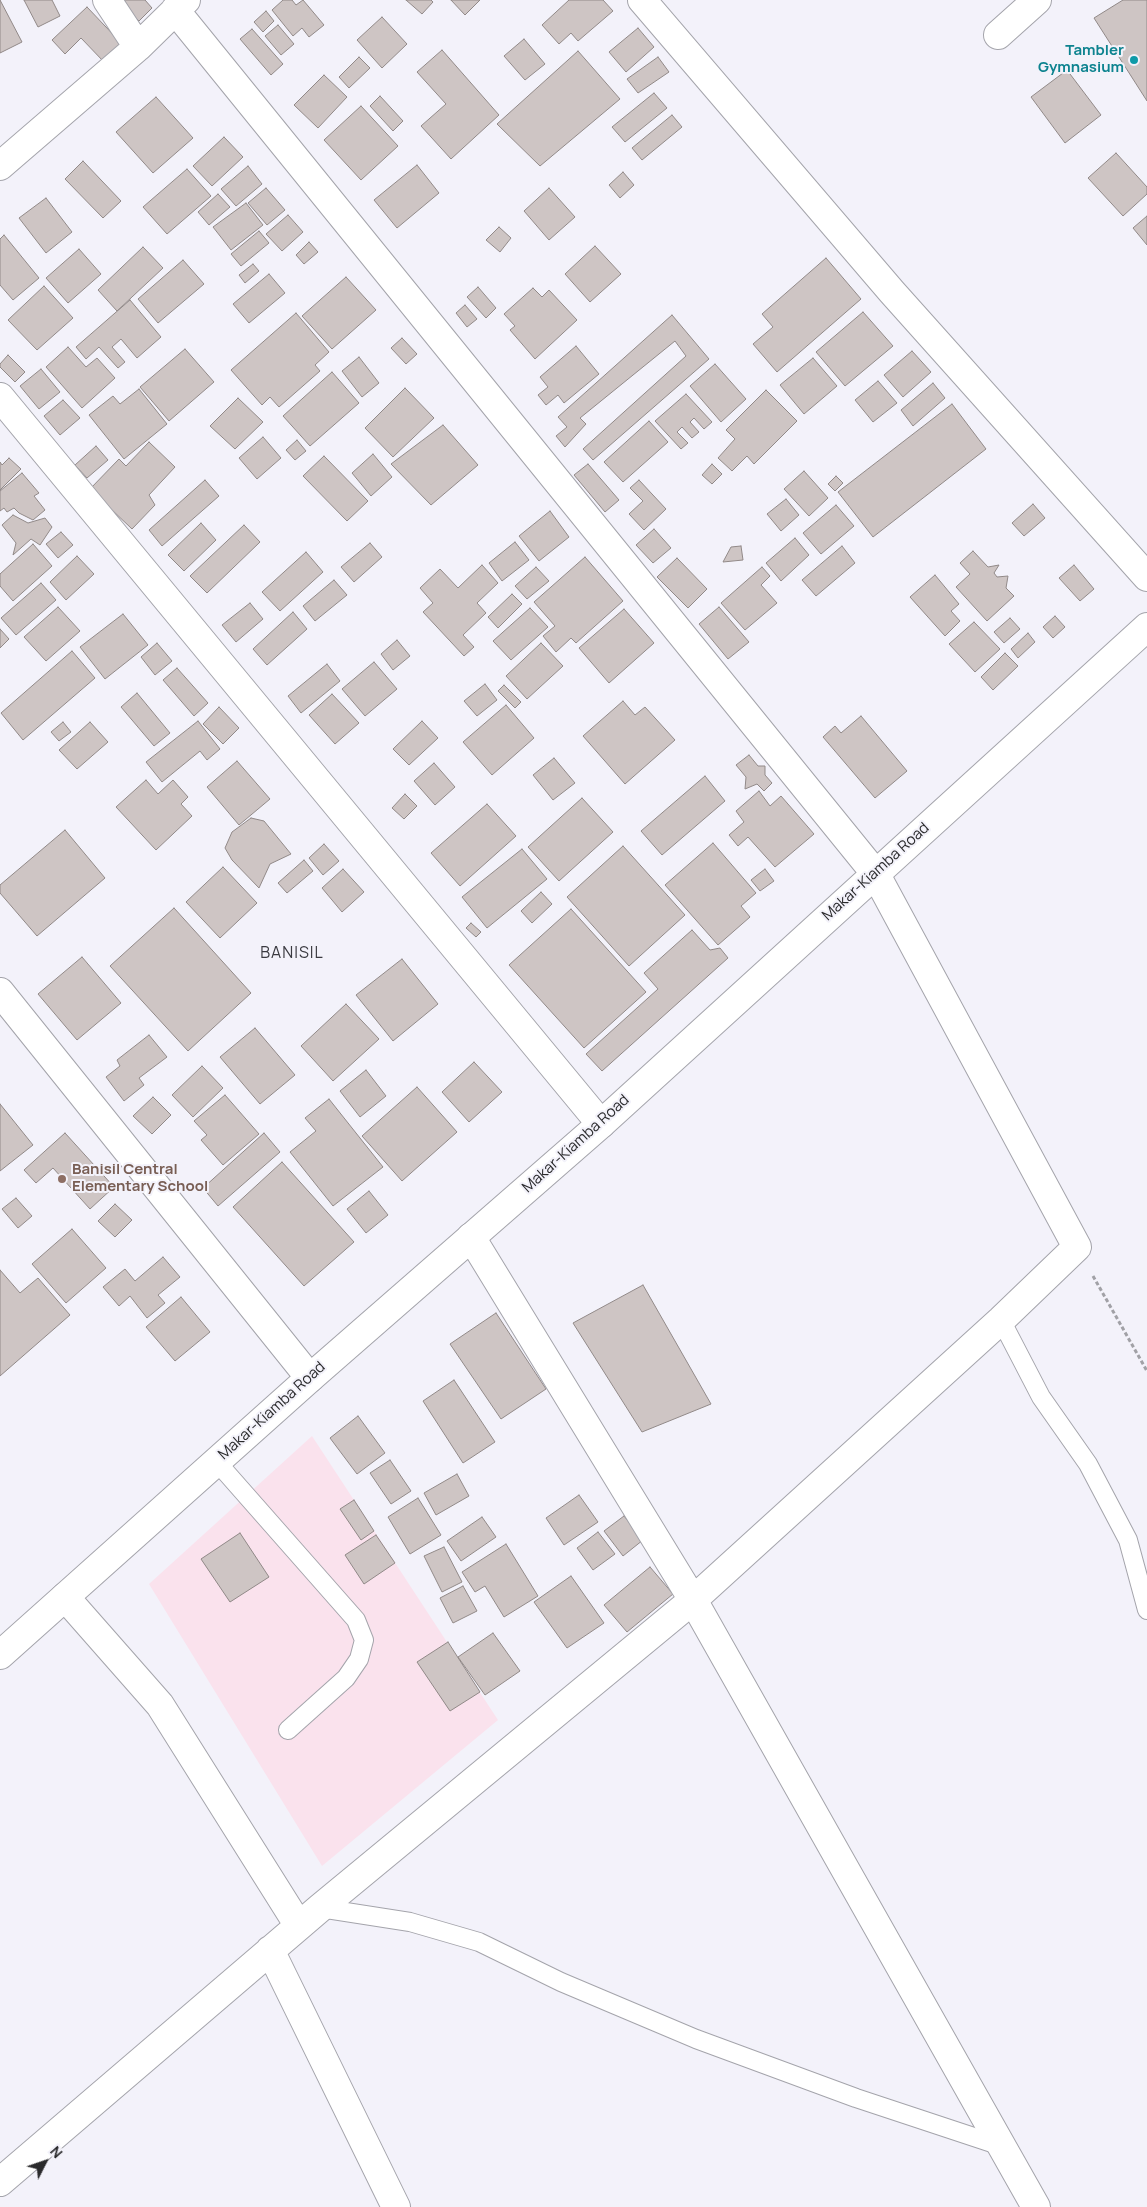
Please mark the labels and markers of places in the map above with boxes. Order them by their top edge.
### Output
place label: Tambler Gymnasium [1038,42,1124,77]
marker: Tambler Gymnasium [1128,54,1140,66]
place label: Banisil Central Elementary School [72,1161,208,1196]
marker: Banisil Central Elementary School [56,1173,68,1185]

